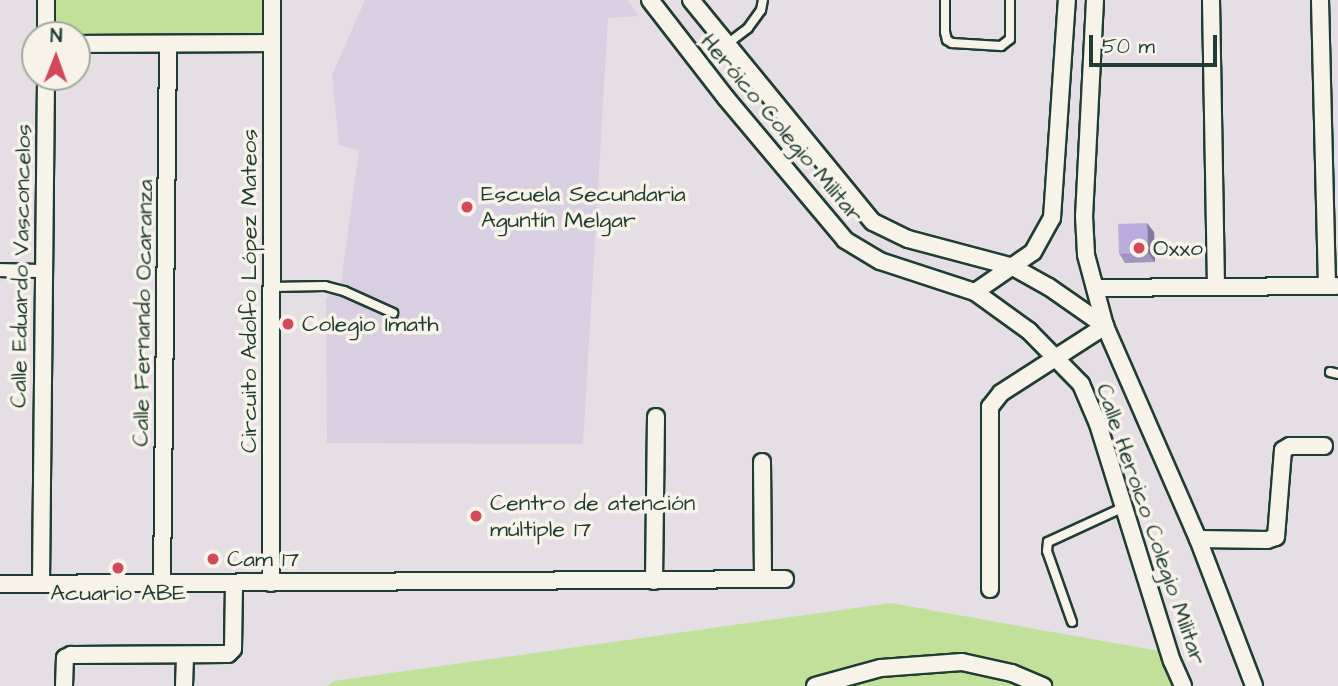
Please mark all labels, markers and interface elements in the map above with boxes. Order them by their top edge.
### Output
north arrow [21,21,91,91]
scale bar [1093,21,1221,65]
text: N [50,23,63,50]
street label: Heróico Colegio Militar [695,28,869,228]
text: 50 m [1102,32,1155,61]
street label: Calle Eduardo Vasconcelos [5,124,37,408]
street label: Circuito Adolfo López Mateos [235,129,263,453]
street label: Calle Fernando Ocaranza [127,179,159,447]
place label: Escuela Secundaria Aguntín Melgar [481,180,686,234]
marker: Escuela Secundaria Aguntín Melgar [459,199,475,215]
place label: Oxxo [1153,234,1203,262]
marker: Oxxo [1131,240,1147,256]
place label: Colegio Imath [302,310,439,338]
marker: Colegio Imath [280,316,296,332]
street label: Calle Heroico Colegio Militar [1090,380,1212,668]
place label: Centro de atención múltiple 17 [490,489,695,543]
marker: Centro de atención múltiple 17 [468,508,484,524]
place label: Cam 17 [227,545,299,573]
marker: Cam 17 [205,551,221,567]
marker: Acuario ABE [110,560,126,576]
place label: Acuario ABE [50,579,186,607]

